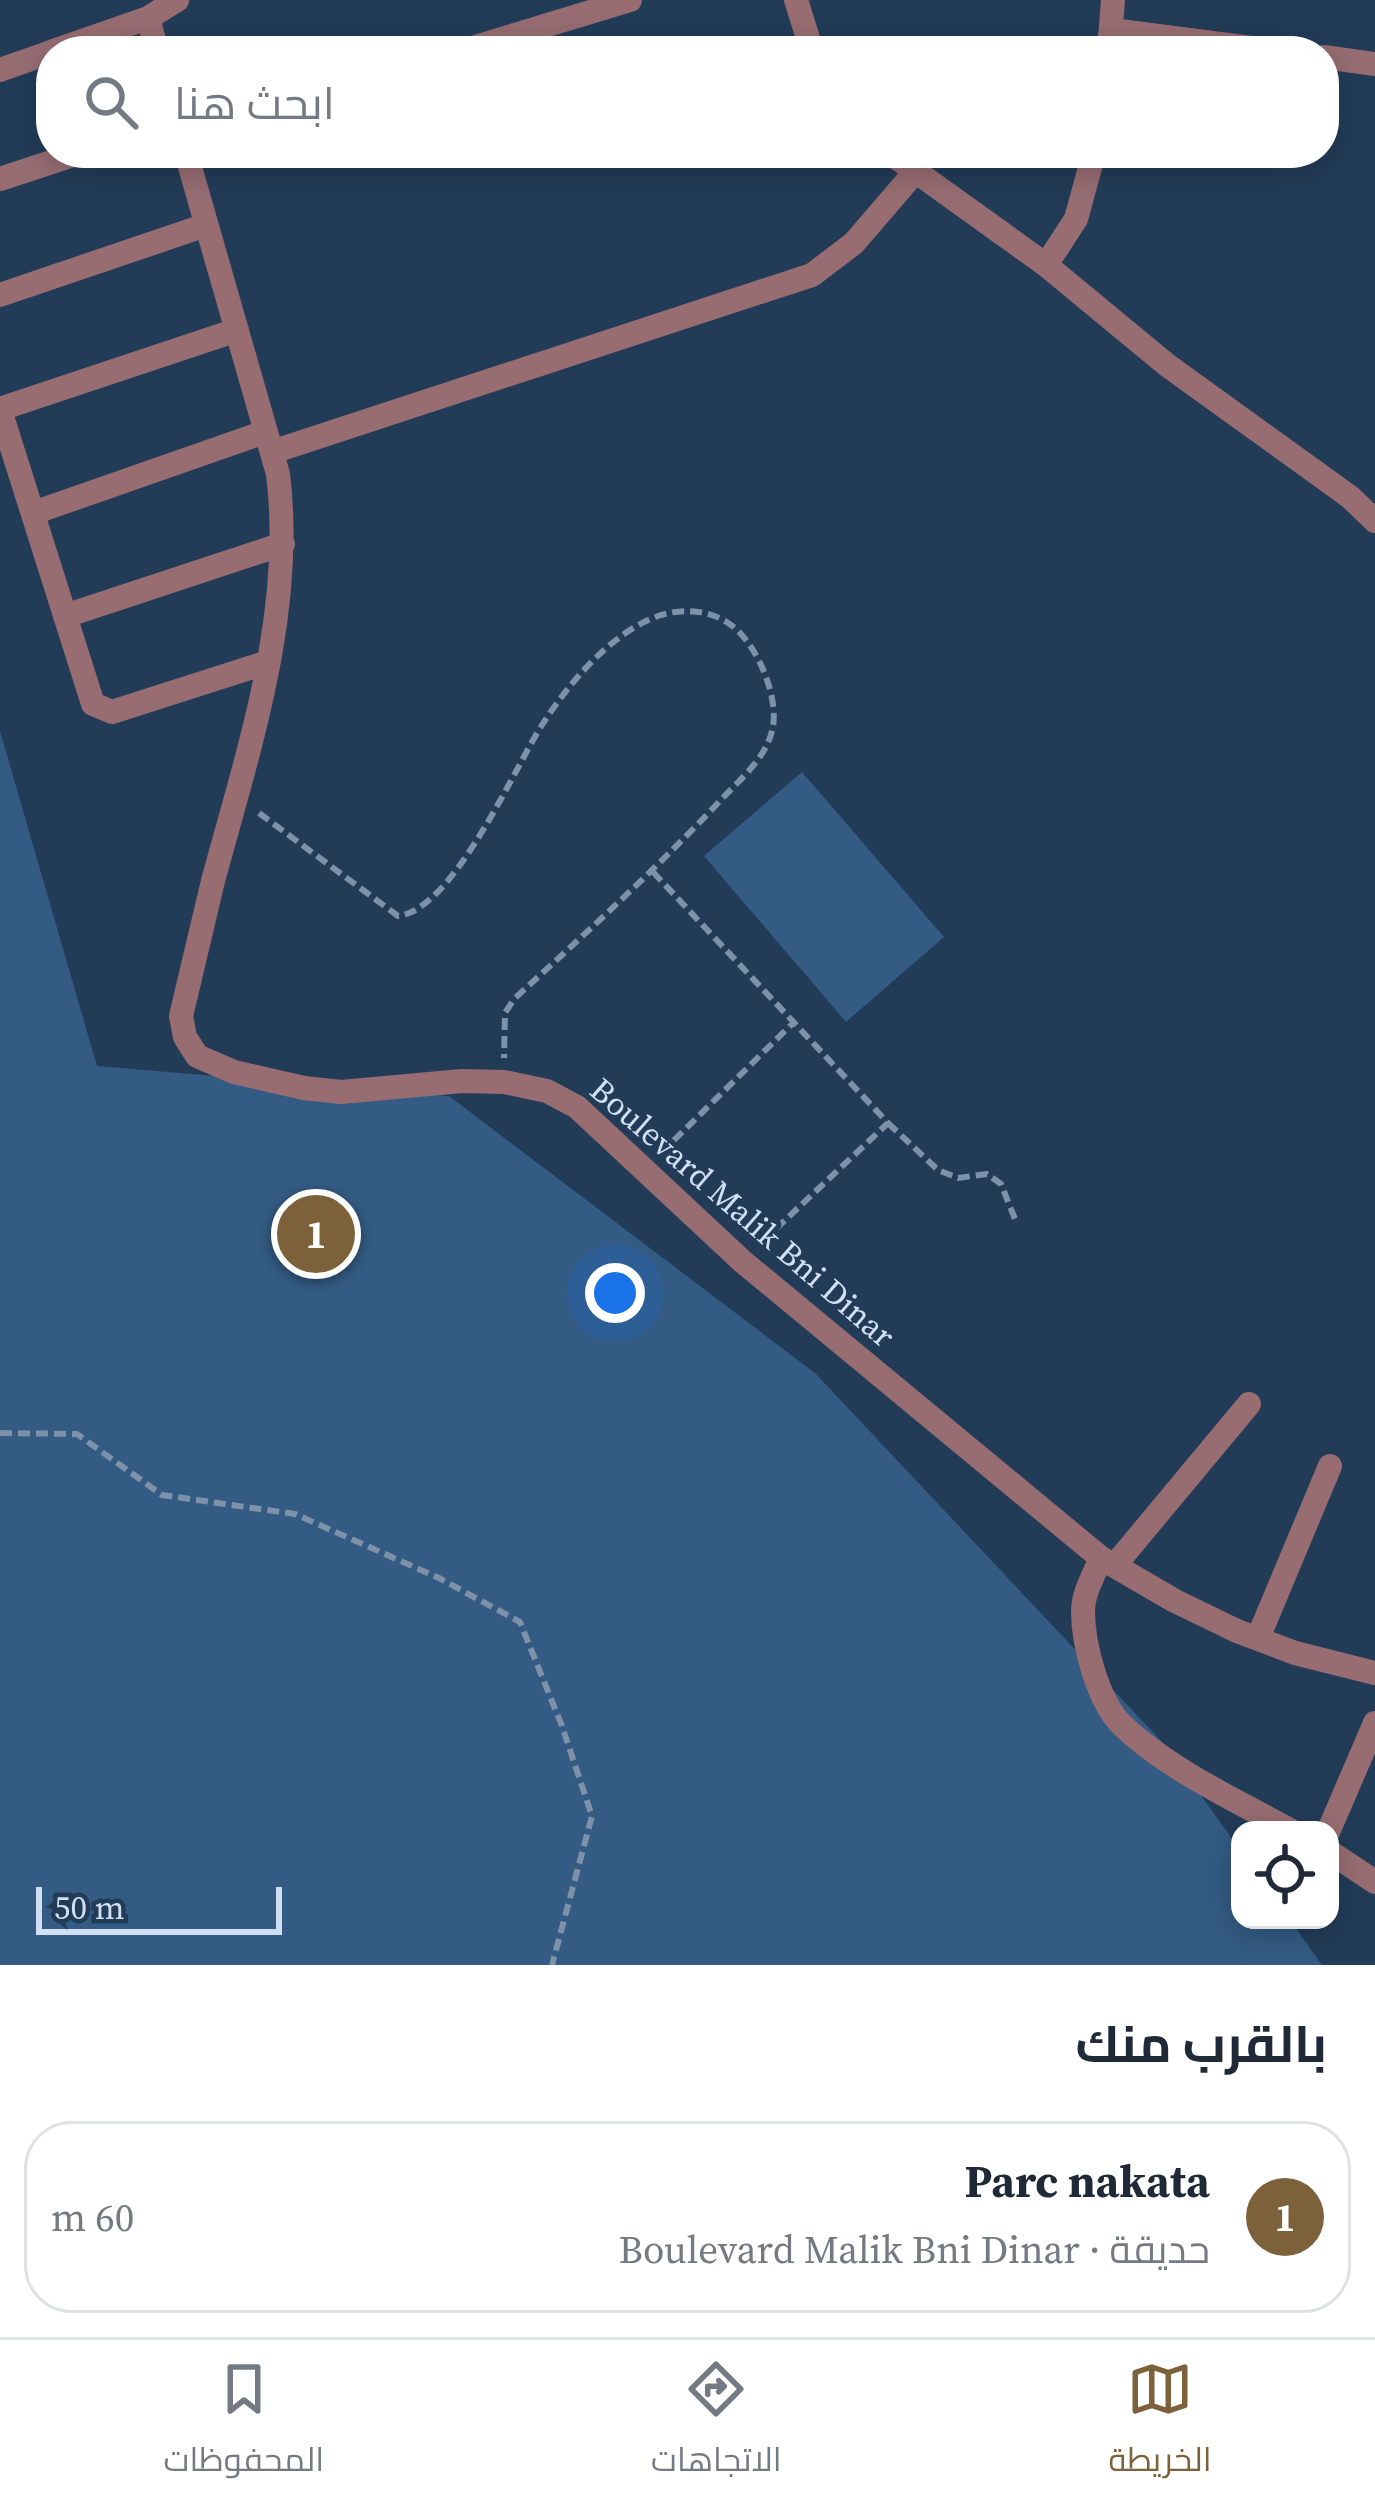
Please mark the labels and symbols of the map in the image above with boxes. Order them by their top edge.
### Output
street label: Boulevard Malik Bni Dinar [581,1067,905,1357]
pin: 1 [277,1189,355,1279]
your location [585,1263,645,1323]
scale bar [36,1881,282,1934]

